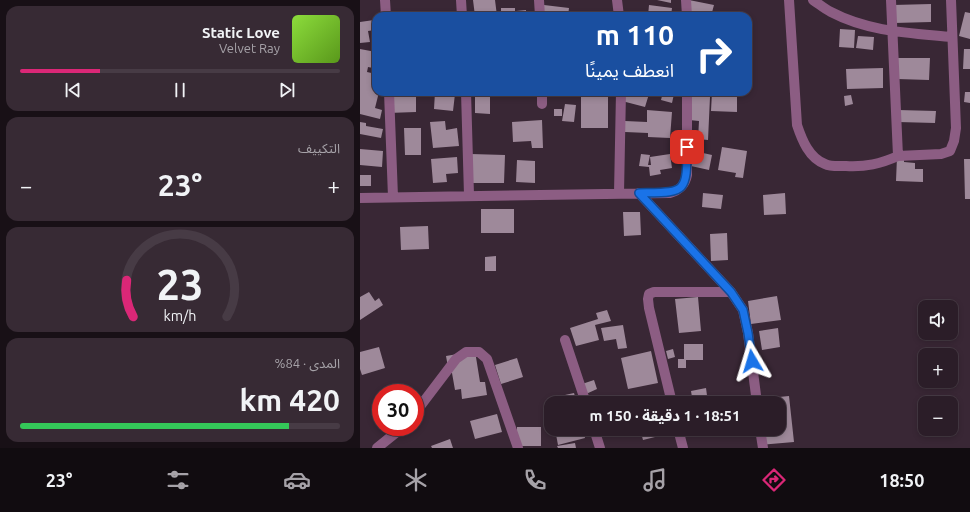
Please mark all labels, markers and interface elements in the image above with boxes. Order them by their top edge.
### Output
text: 110 m [596,19,674,50]
text: Static Love [202,24,280,41]
icon: right [688,28,740,80]
text: Velvet Ray [219,41,280,55]
text: انعطف يمينًا [585,60,674,80]
icon: previous [62,79,84,101]
icon: pause [169,79,191,101]
icon: next [276,79,298,101]
pin [670,130,704,164]
icon: arrive [676,136,698,158]
text: التكييف [298,141,340,155]
text: 23° [158,168,202,202]
text: − [20,173,32,198]
text: + [328,173,340,198]
text: 23 [157,261,203,308]
map controls [918,300,958,436]
button: sound [918,300,958,340]
text: km/h [164,308,196,324]
position arrow [731,340,773,382]
button: + [918,348,958,388]
text: المدى · 84% [274,356,340,370]
text: 420 km [239,383,340,417]
speed limit sign: 30 [372,384,424,436]
button: − [918,396,958,436]
text: 18:51 · 1 دقيقة · 150 m [590,407,740,424]
icon: filters [164,466,192,494]
icon: car [283,466,311,494]
icon: climate [402,466,430,494]
icon: phone [521,466,549,494]
icon: music [641,466,669,494]
icon: directions [760,466,788,494]
text: 23° [46,470,72,490]
text: 18:50 [879,470,924,490]

